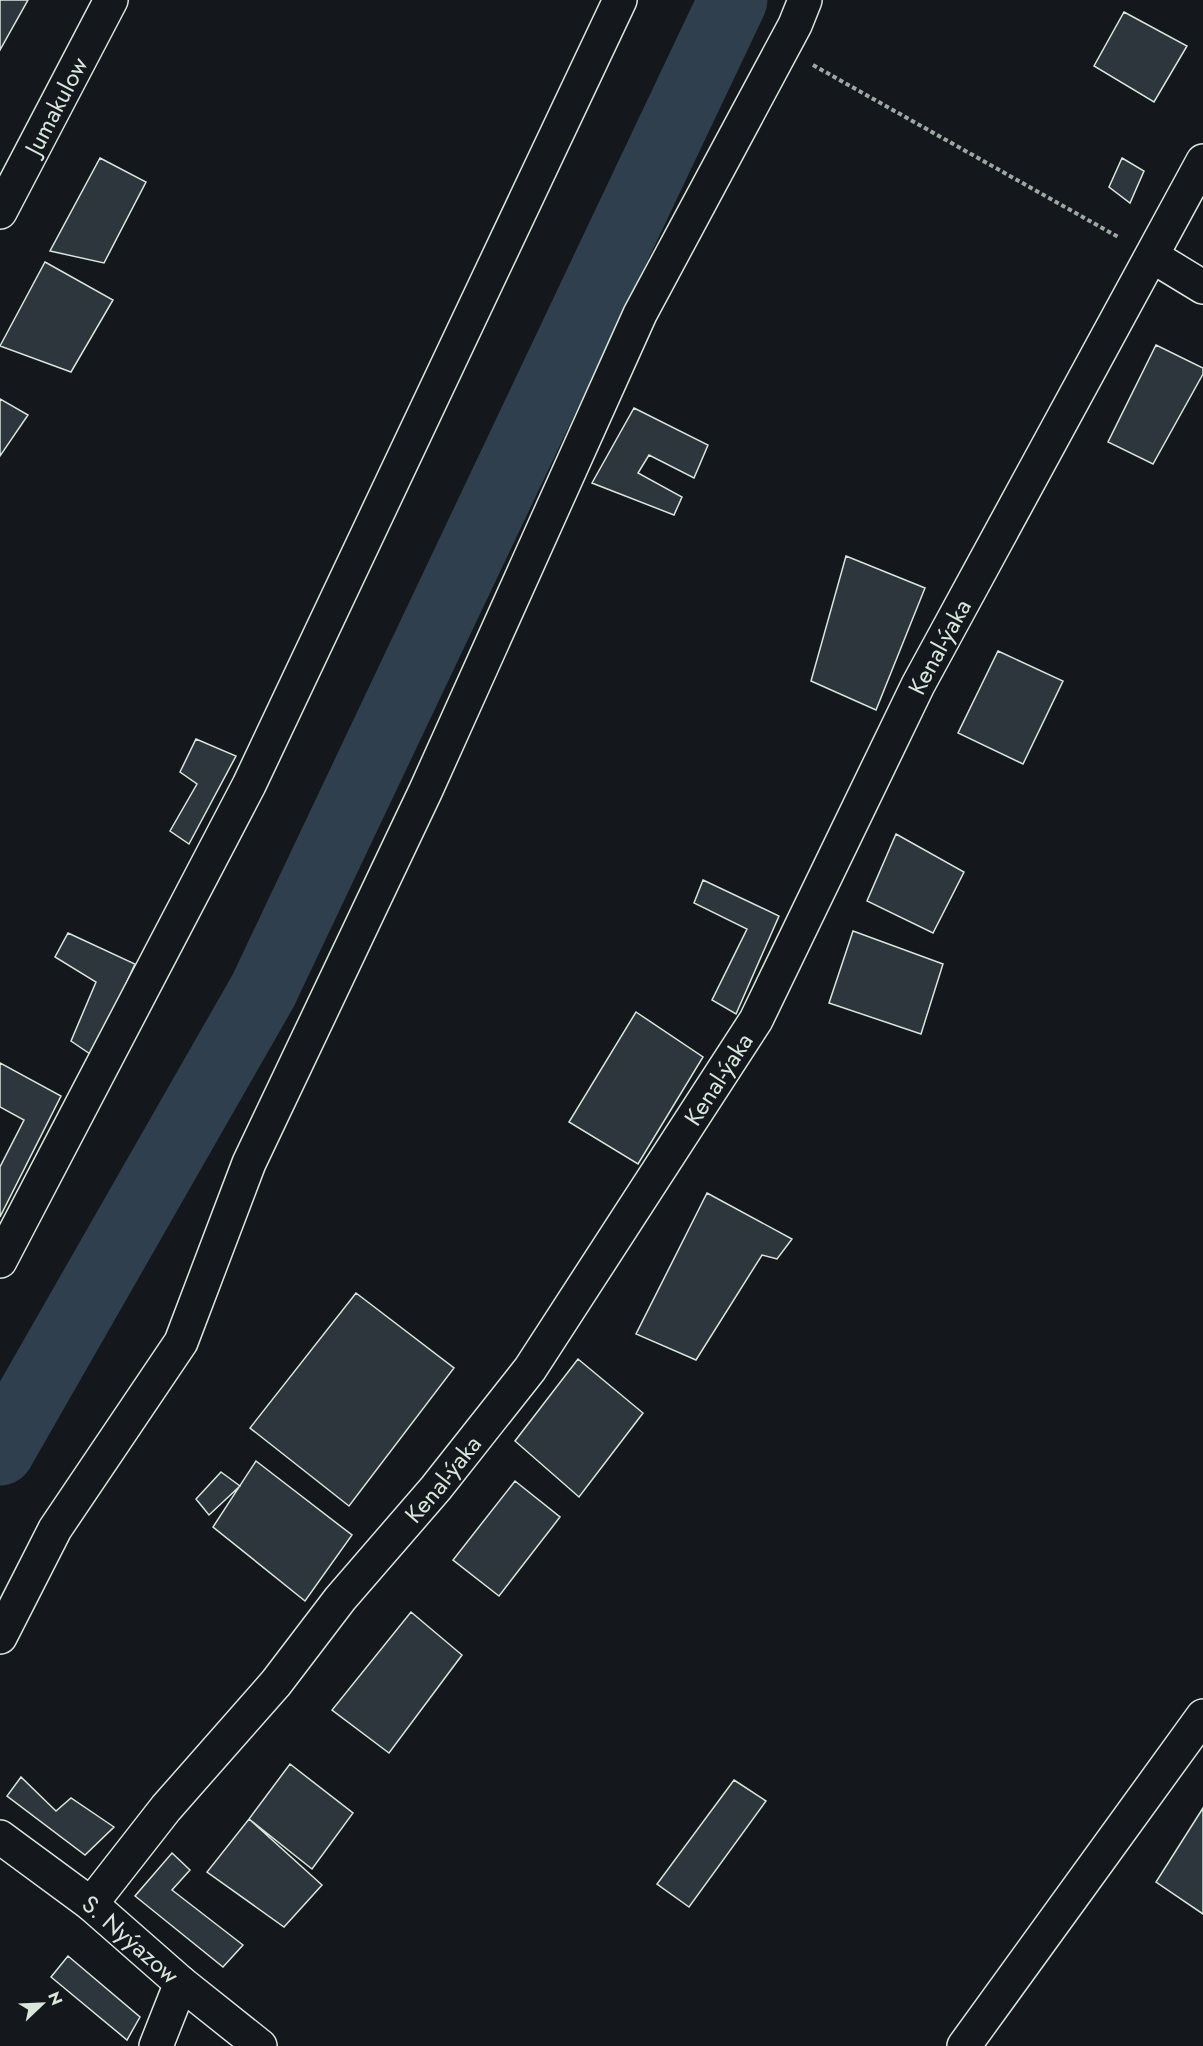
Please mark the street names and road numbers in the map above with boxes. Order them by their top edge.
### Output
street label: Jumakulow [14,50,96,164]
street label: Kenal-ýaka [899,592,979,700]
street label: Kenal-ýaka [675,1026,761,1132]
street label: Kenal-ýaka [396,1427,489,1530]
street label: S. Nyýazow [75,1886,188,1992]

